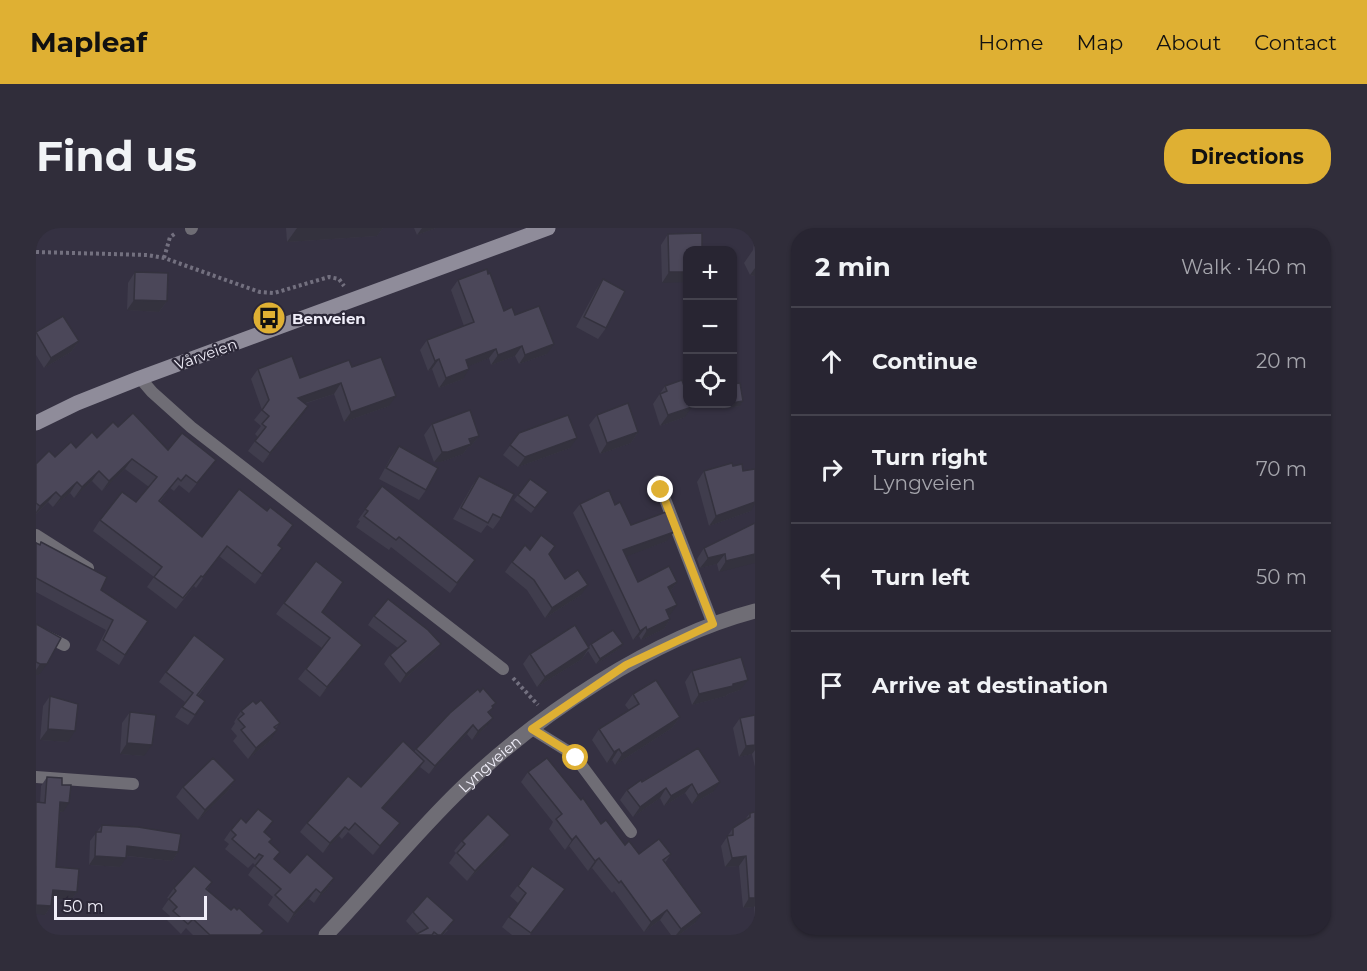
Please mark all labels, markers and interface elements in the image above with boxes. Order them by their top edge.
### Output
text: Mapleaf [30,25,147,59]
text: Home [978,30,1043,55]
text: Map [1076,30,1123,55]
text: About [1156,30,1221,55]
text: Contact [1254,30,1337,55]
button: Directions [1164,129,1331,184]
text: Find us [36,130,197,182]
map controls [683,246,737,408]
button: + [683,246,737,300]
text: 2 min [815,251,891,283]
text: Walk · 140 m [1181,255,1307,279]
bus stop icon: Benveien [251,300,287,336]
button: − [683,300,737,354]
place label: Benveien [292,309,366,328]
street label: Vårveien [172,334,240,374]
icon: ahead [815,345,848,378]
text: Continue [872,348,978,375]
text: 20 m [1256,349,1307,373]
button: locate [683,354,737,408]
text: Turn right [872,444,987,471]
icon: right [815,453,848,486]
text: 70 m [1256,457,1307,481]
text: Lyngveien [872,471,975,495]
route end [647,476,673,502]
icon: left [815,561,848,594]
text: Turn left [872,564,970,591]
text: 50 m [1256,565,1307,589]
icon: arrive [815,669,848,702]
text: Arrive at destination [872,672,1108,699]
street label: Lyngveien [454,731,525,796]
route start [562,744,588,770]
scale bar [54,893,207,920]
text: 50 m [63,897,104,916]

